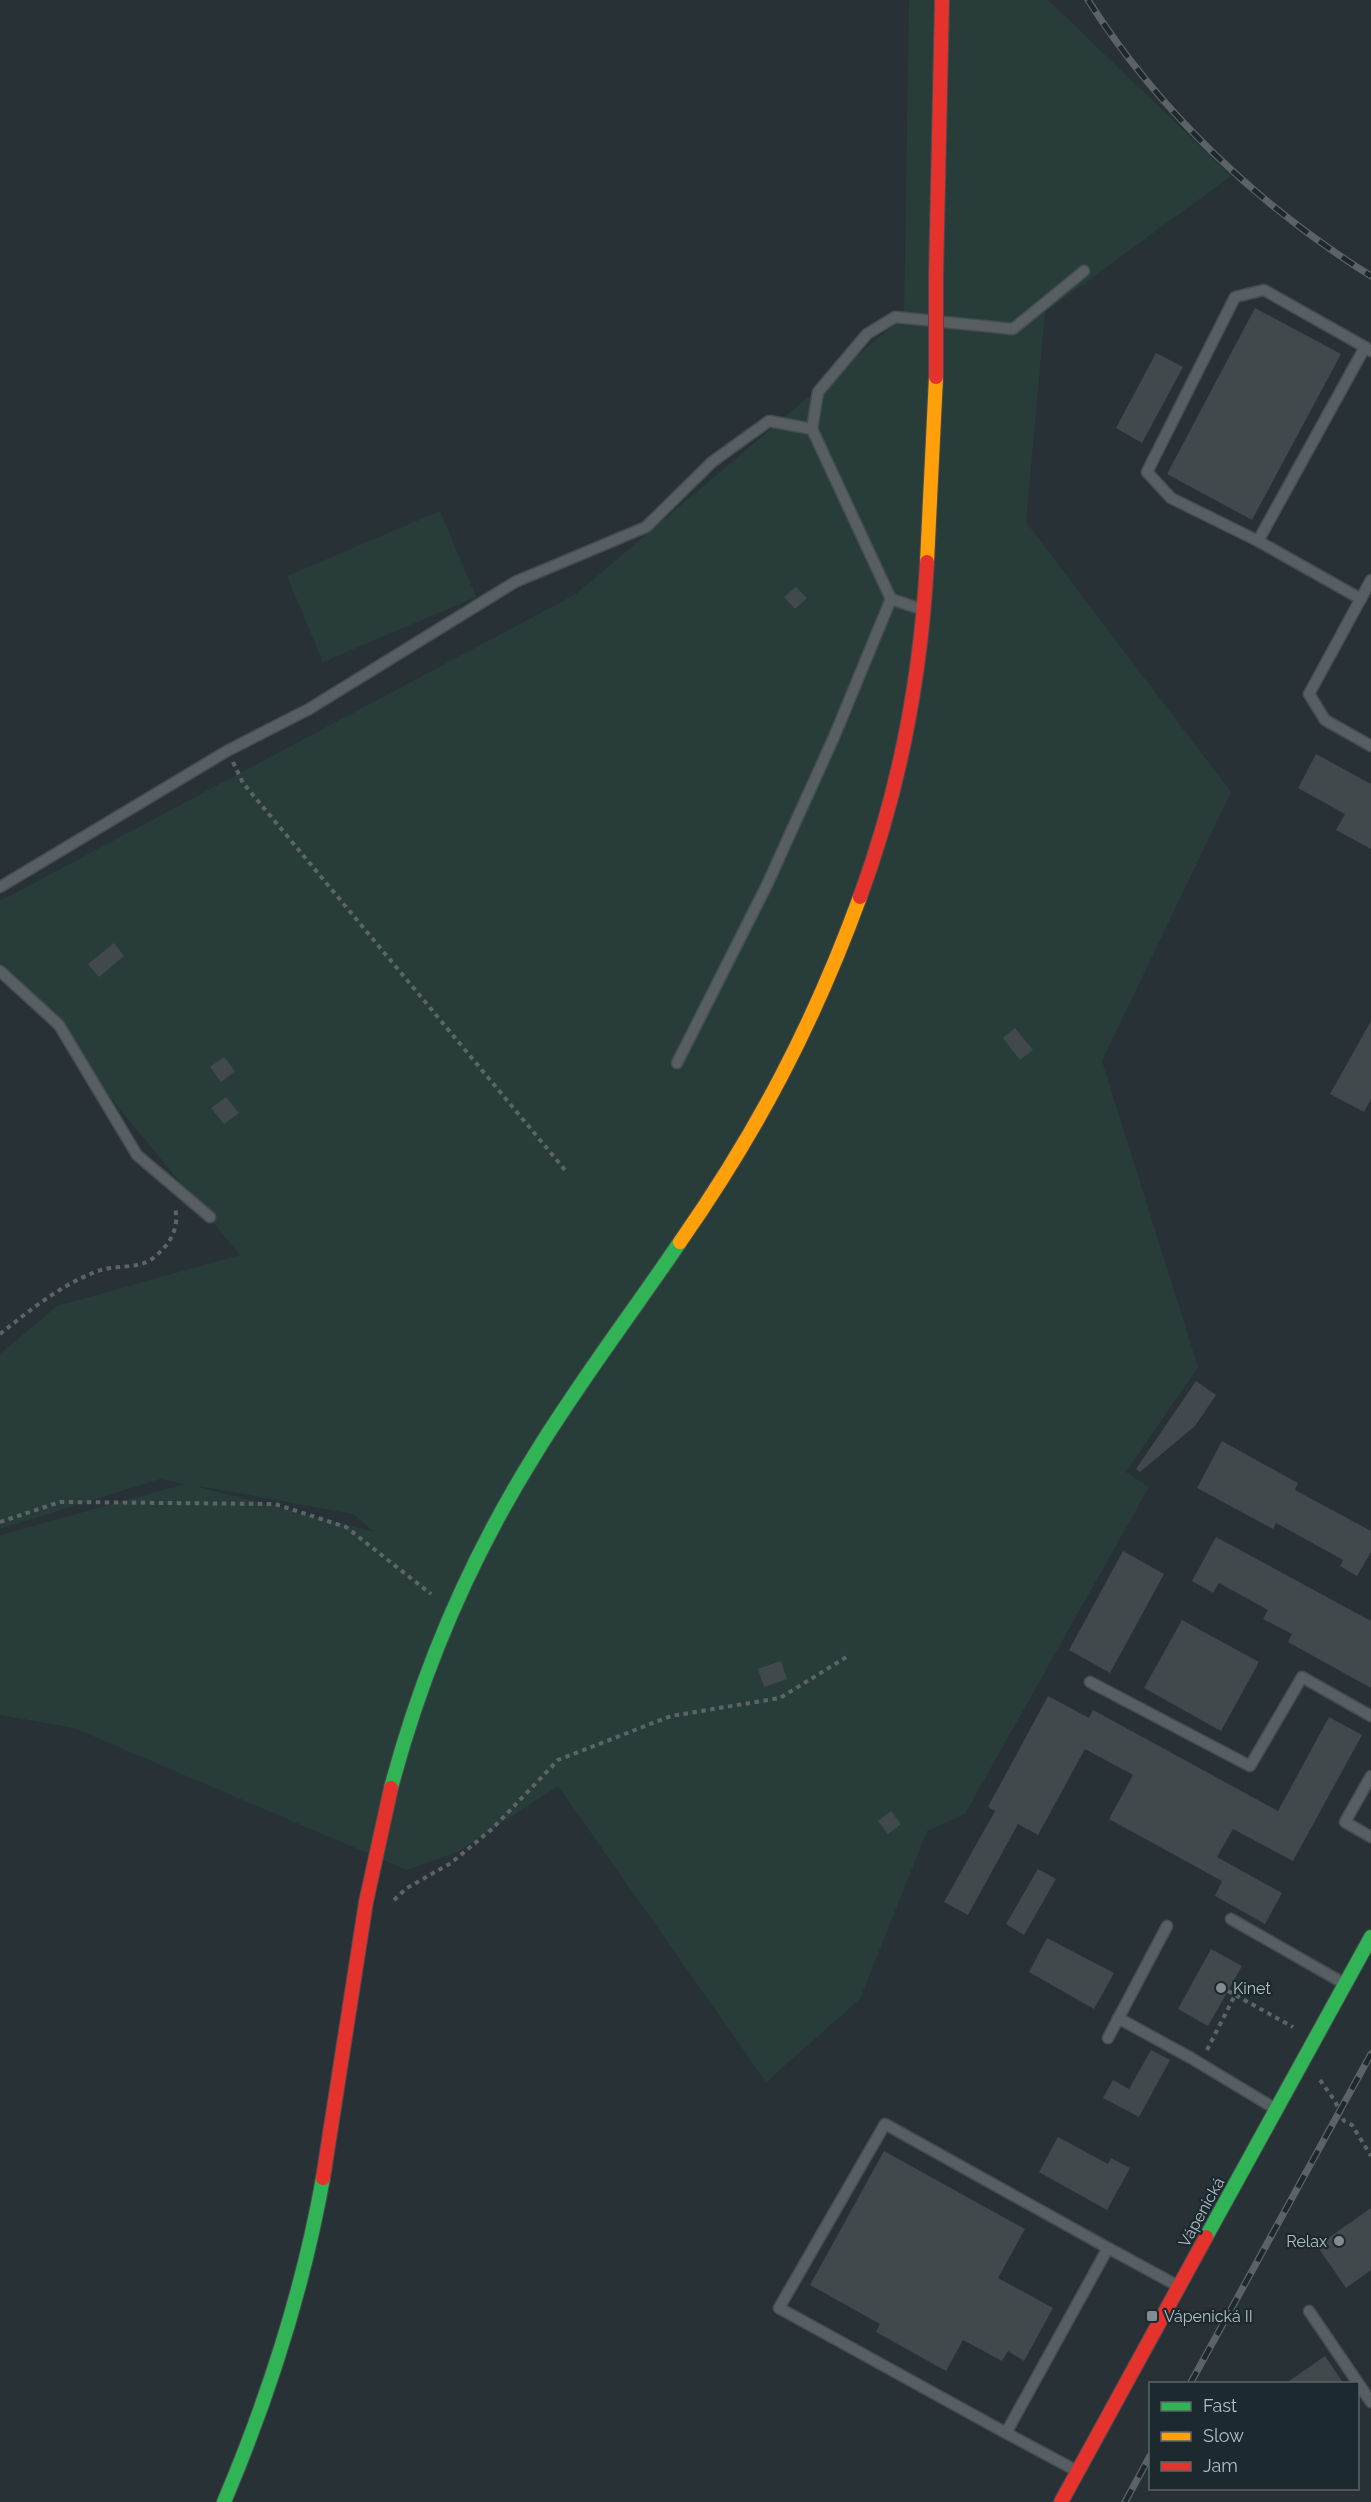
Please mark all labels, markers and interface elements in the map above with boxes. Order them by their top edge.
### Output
place label: Kinet [1233,1979,1271,1998]
marker: Kinet [1214,1981,1228,1995]
street label: Vápenická [1175,2174,1228,2250]
place label: Relax [1286,2232,1327,2251]
marker: Relax [1332,2234,1346,2248]
place label: Vápenická II [1164,2307,1253,2326]
marker: Vápenická II [1145,2309,1159,2323]
legend [1149,2382,1359,2490]
text: Fast [1203,2395,1237,2416]
text: Slow [1203,2425,1244,2446]
text: Jam [1203,2455,1238,2476]

